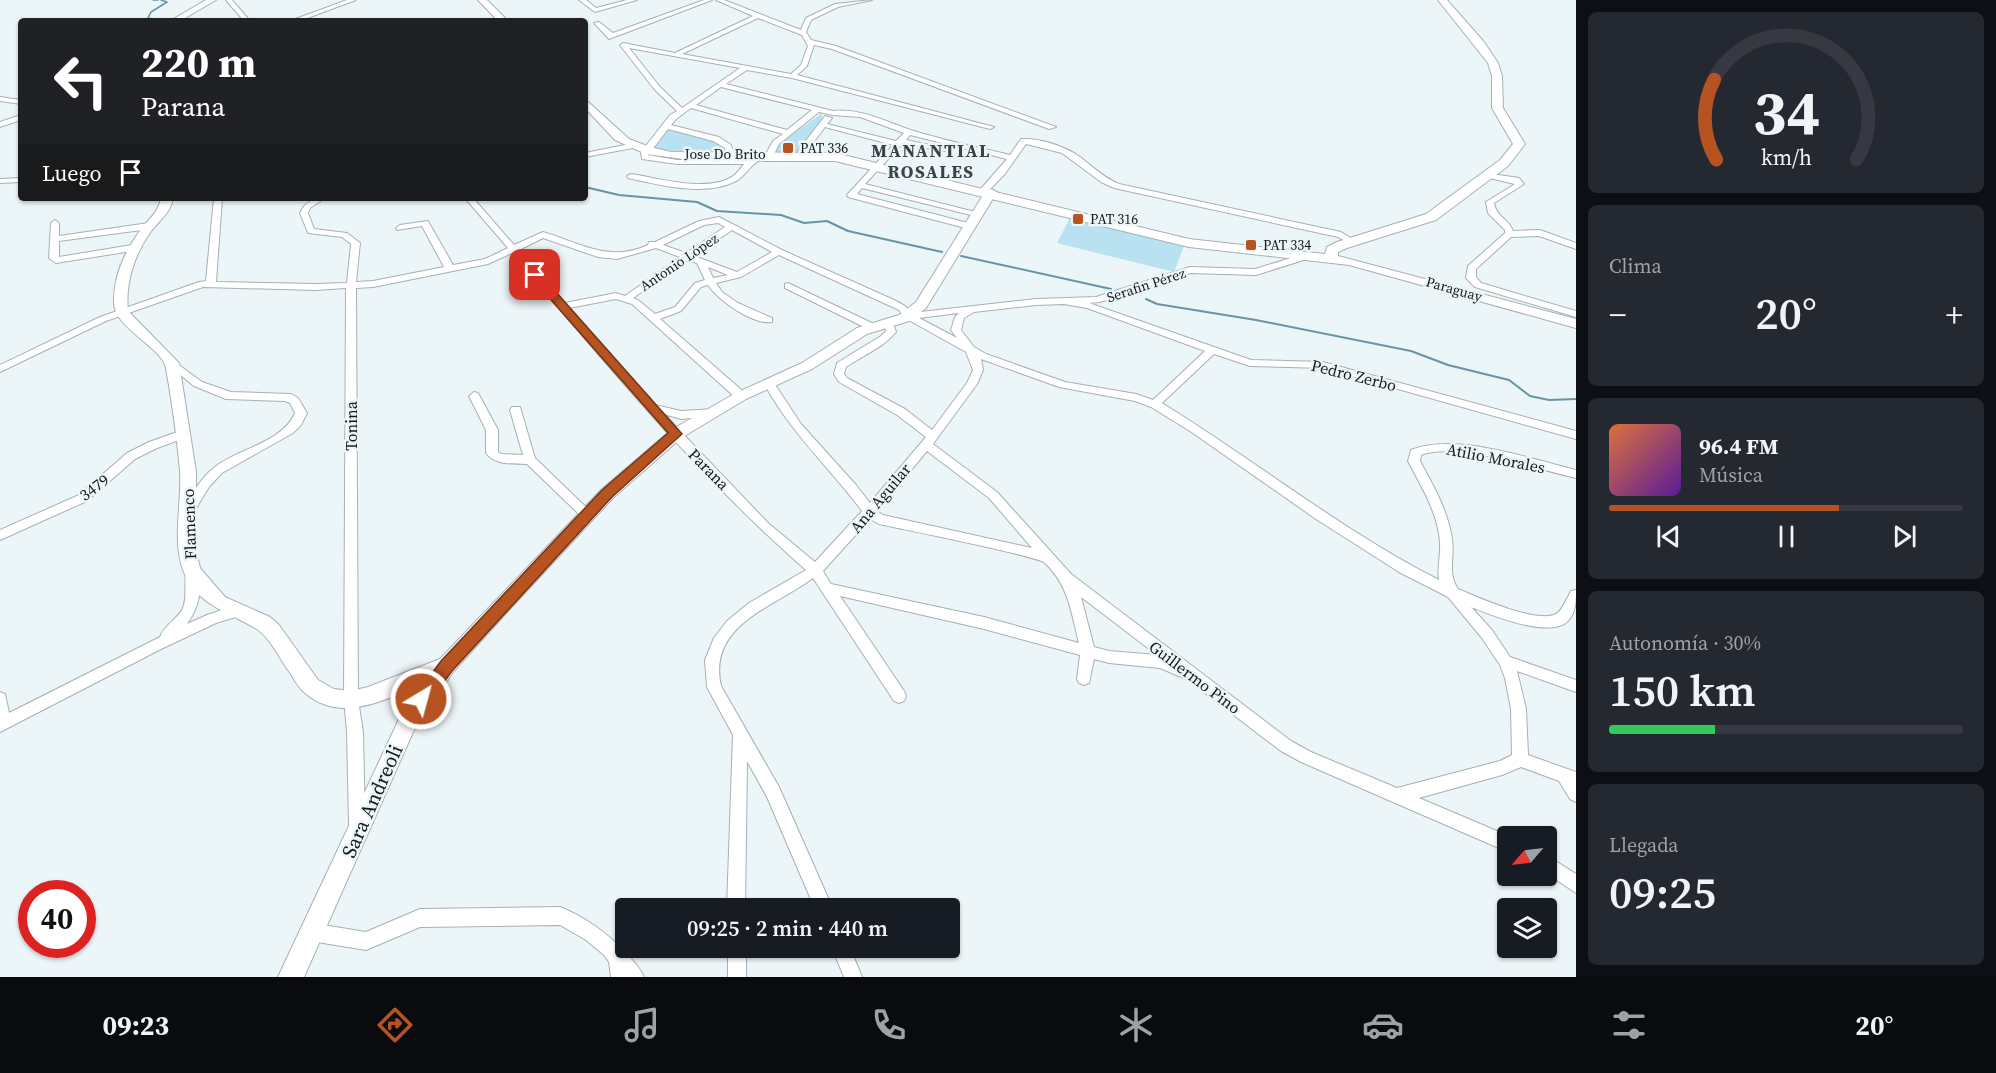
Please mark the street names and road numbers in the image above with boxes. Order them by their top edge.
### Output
street label: Jose Do Brito [683,144,766,164]
street label: Antonio López [636,228,723,296]
street label: Serafin Pérez [1104,263,1189,307]
street label: Paraguay [1424,271,1485,307]
street label: Pedro Zerbo [1309,354,1399,396]
street label: Tonina [340,400,362,451]
street label: Atilio Morales [1445,438,1547,478]
street label: Parana [684,443,735,495]
street label: Ana Aguilar [844,458,916,537]
street label: 3479 [75,469,113,505]
street label: Flamenco [177,488,201,560]
street label: Guillermo Pino [1145,635,1245,719]
street label: Sara Andreoli [335,740,409,862]

